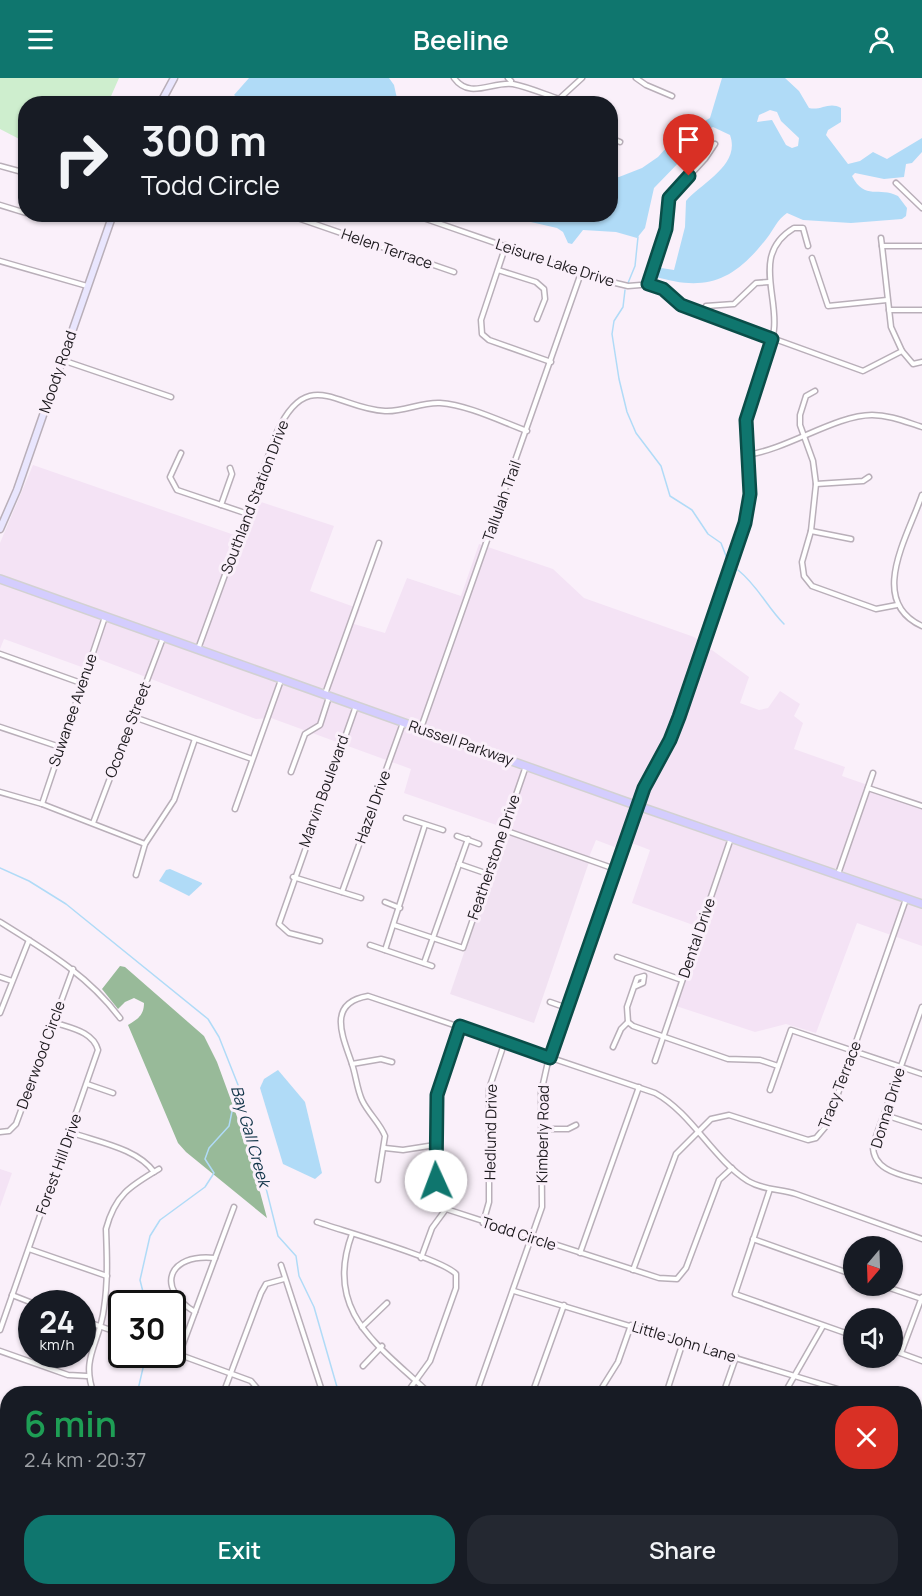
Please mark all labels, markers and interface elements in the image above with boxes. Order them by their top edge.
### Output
text: Beeline [413,21,509,58]
icon: menu [24,23,57,56]
icon: person [865,23,898,56]
text: 300 m [141,111,267,169]
pin [663,114,714,176]
icon: right [42,120,120,198]
icon: arrive [672,123,705,156]
text: Todd Circle [141,166,280,203]
street label: Helen Terrace [339,223,436,274]
street label: Leisure Lake Drive [493,233,618,292]
street label: Moody Road [34,328,81,416]
street label: Southland Station Drive [215,417,294,577]
street label: Tallulah Trail [477,458,526,544]
street label: Suwanee Avenue [43,650,102,769]
street label: Oconee Street [100,679,155,781]
street label: Russell Parkway [406,715,516,770]
street label: Marvin Boulevard [293,732,354,850]
street label: Hazel Drive [350,767,396,846]
street label: Featherstone Drive [462,791,525,922]
street label: Dental Drive [673,895,720,981]
street label: Deerwood Circle [11,998,70,1112]
street label: Tracy Terrace [813,1038,866,1132]
street label: Donna Drive [865,1065,910,1151]
water label: Bay Gall Creek [226,1083,277,1191]
street label: Hedlund Drive [479,1084,502,1180]
street label: Kimberly Road [531,1085,554,1183]
street label: Forest Hill Drive [31,1110,87,1217]
position arrow [404,1149,468,1213]
street label: Todd Circle [479,1212,559,1256]
north arrow [843,1236,903,1296]
map controls [843,1236,903,1368]
speed limit sign: 30 [108,1290,186,1368]
text: 24 [39,1301,75,1342]
button: sound [843,1308,903,1368]
street label: Little John Lane [630,1316,739,1367]
text: km/h [40,1334,74,1355]
text: 6 min [24,1399,117,1448]
button: close [835,1406,898,1469]
text: 2.4 km · 20:37 [24,1446,146,1473]
button: Exit [24,1515,455,1584]
button: Share [467,1515,898,1584]

